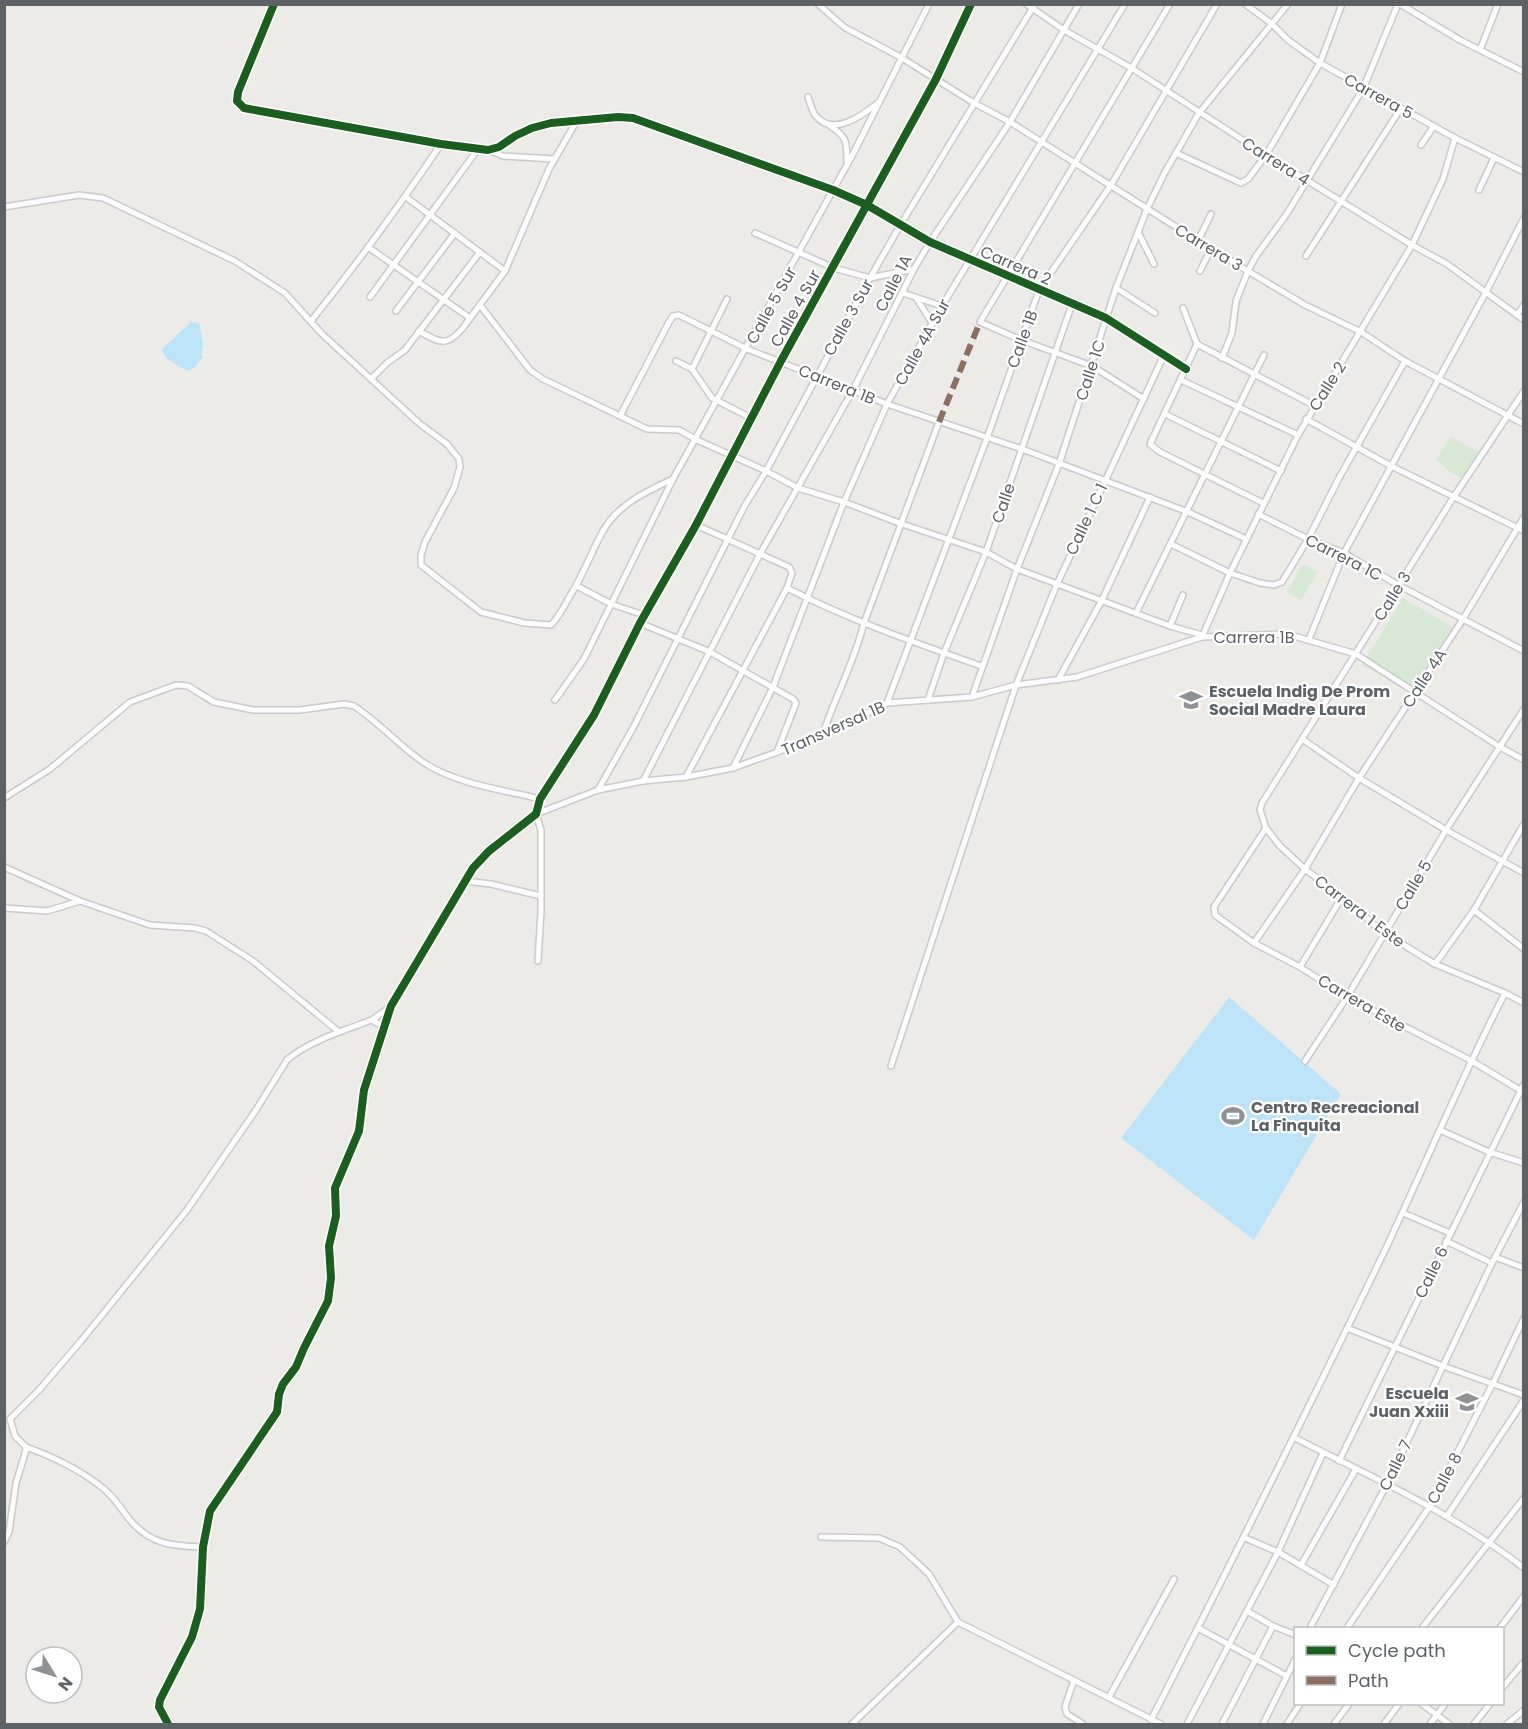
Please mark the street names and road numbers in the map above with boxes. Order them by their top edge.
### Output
street label: Carrera 5 [1340,68,1418,125]
street label: Carrera 4 [1237,131,1314,191]
street label: Carrera 3 [1170,218,1247,277]
street label: Carrera 2 [977,240,1055,291]
street label: Calle 1A [869,251,918,316]
street label: Calle 5 Sur [741,262,802,348]
street label: Calle 4 Sur [765,265,826,351]
street label: Calle 3 Sur [818,275,879,360]
street label: Calle 4A Sur [889,295,956,390]
street label: Calle 1B [1001,307,1044,371]
street label: Calle 1C [1070,337,1111,404]
street label: Calle 2 [1303,357,1352,415]
street label: Carrera 1B [795,359,879,410]
street label: Calle [986,480,1021,526]
street label: Calle 1 C 1 [1060,480,1113,559]
street label: Carrera 1C [1301,528,1386,587]
street label: Calle 3 [1368,567,1417,626]
street label: Carrera 1B [1213,626,1295,649]
street label: Calle 4A [1397,644,1452,712]
street label: Transversal 1B [778,695,889,762]
street label: Calle 5 [1389,856,1438,915]
street label: Carrera 1 Este [1310,870,1410,953]
street label: Carrera Este [1313,969,1410,1038]
street label: Calle 6 [1409,1242,1454,1302]
street label: Calle 7 [1373,1436,1418,1495]
street label: Calle 8 [1421,1448,1468,1508]

